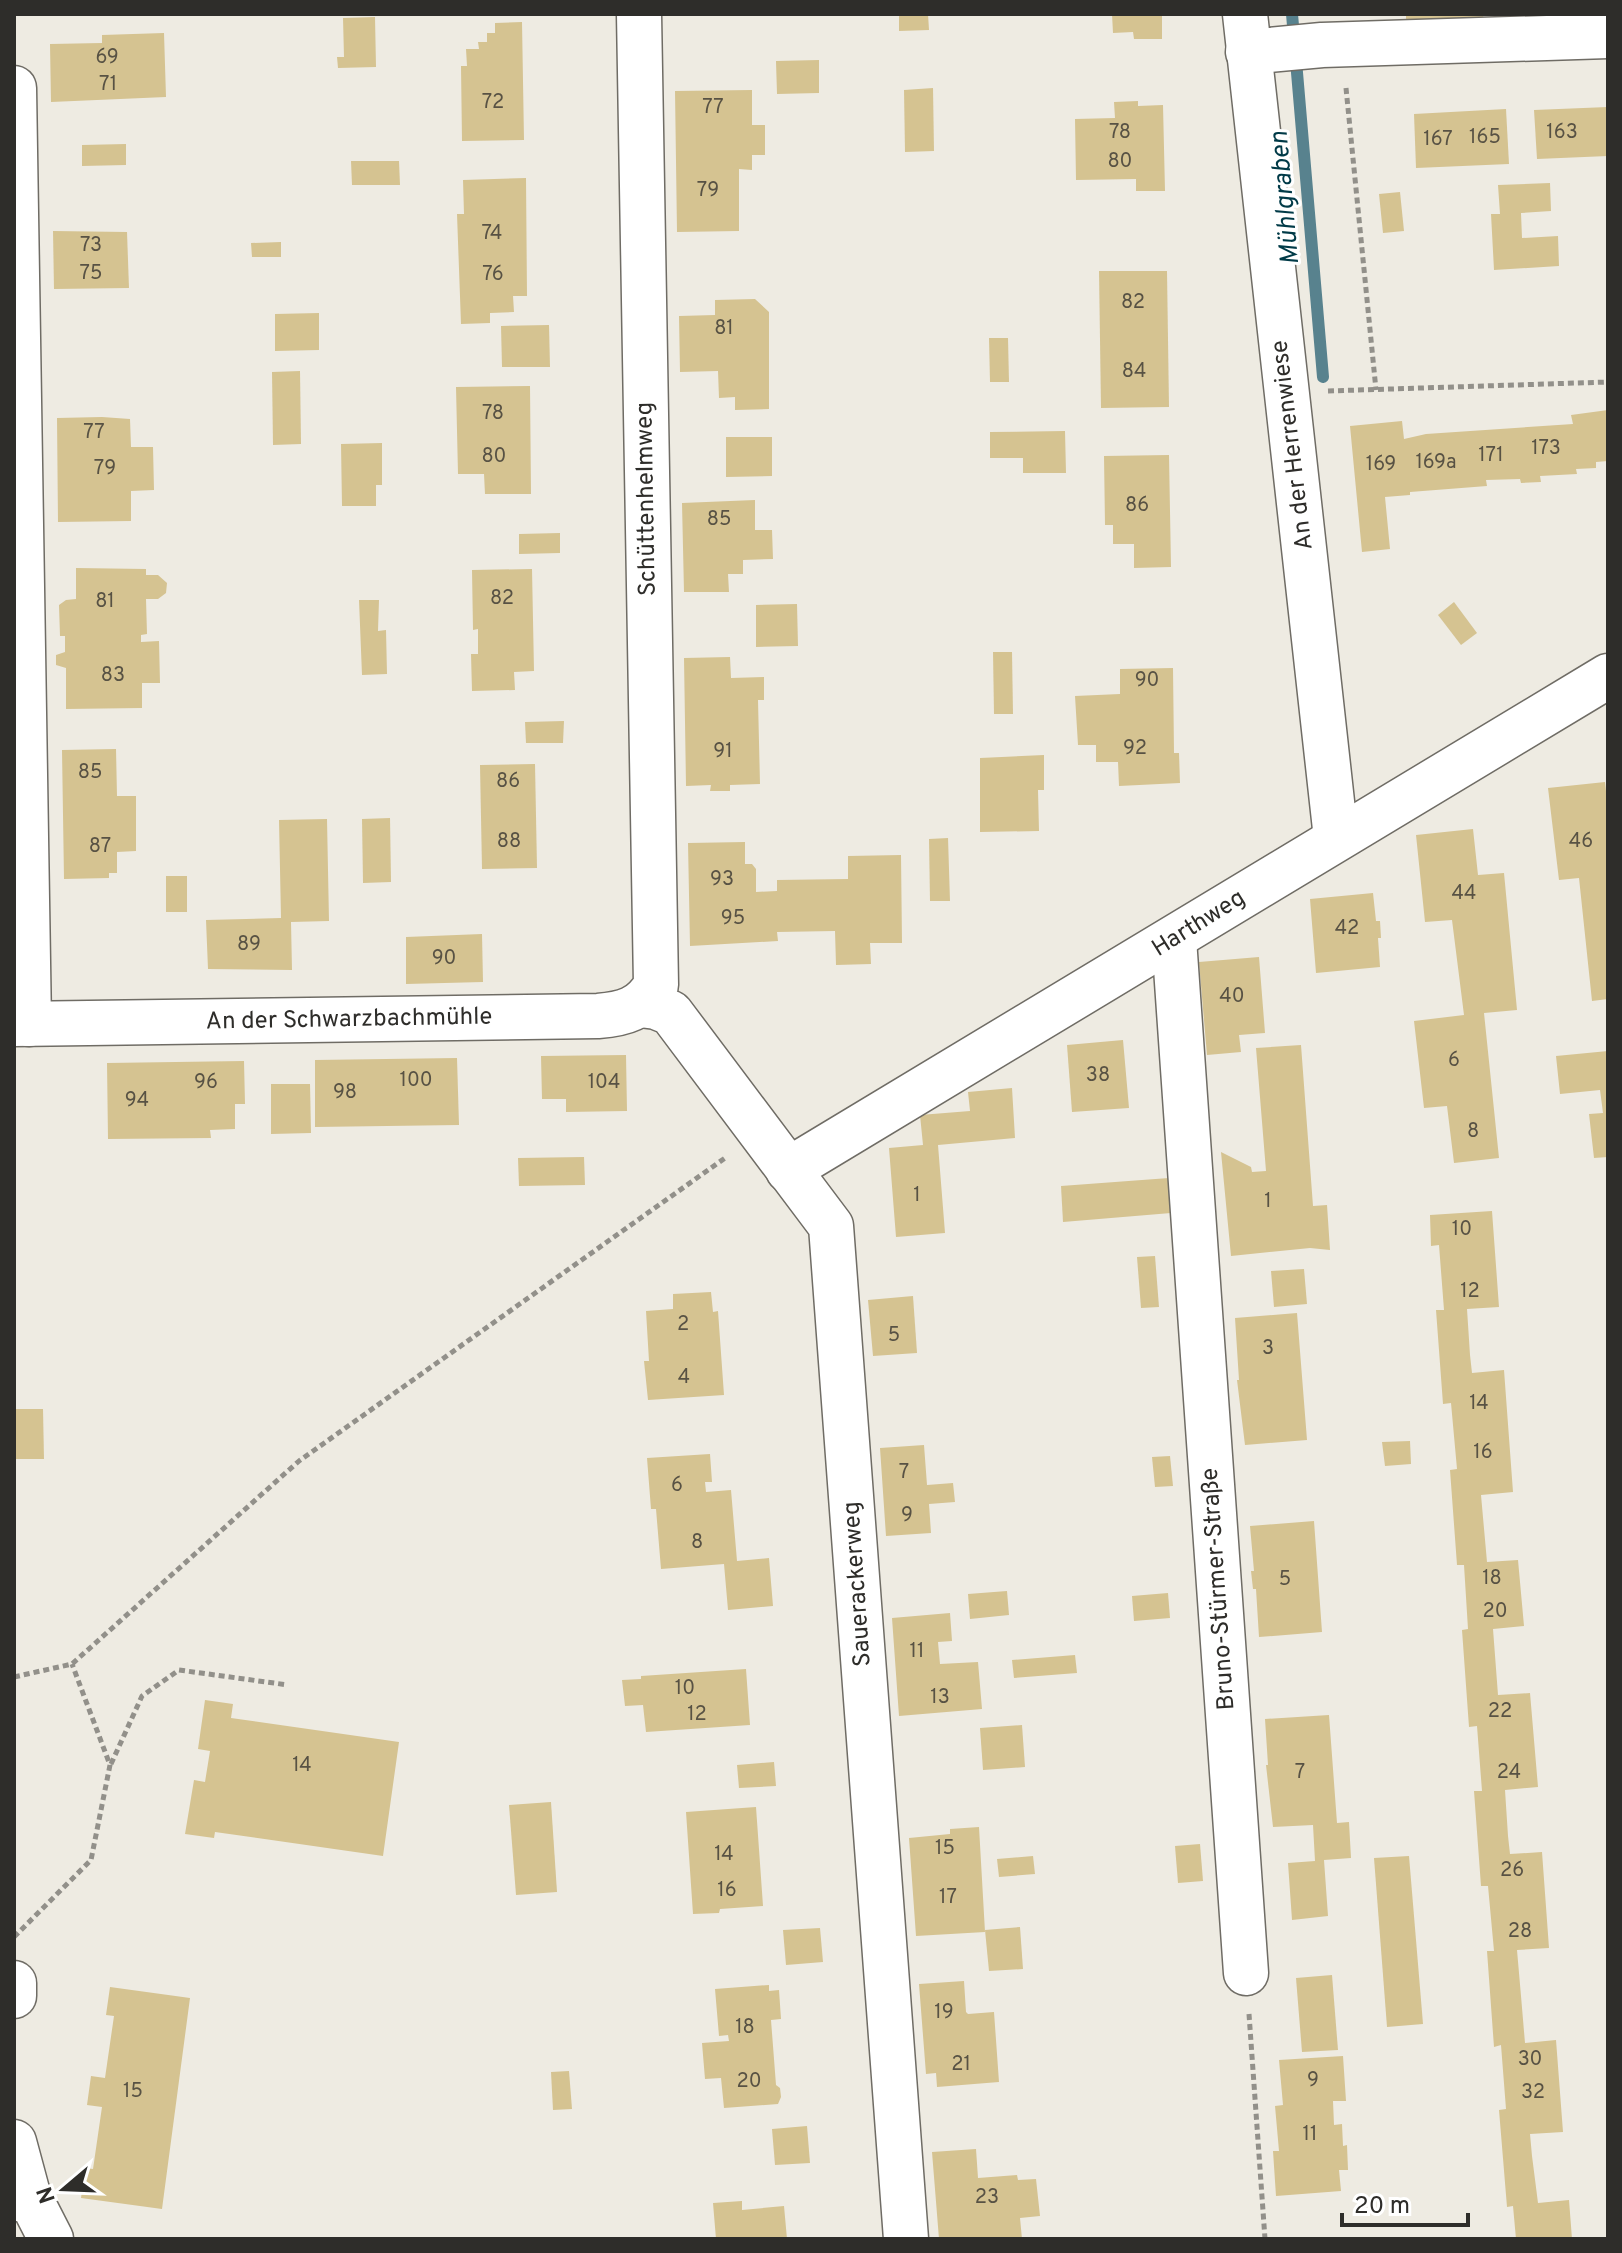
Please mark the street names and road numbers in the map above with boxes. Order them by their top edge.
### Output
street label: An der Herrenwiese [1265,338,1321,552]
street label: Schüttenhelmweg [630,402,664,596]
street label: Harthweg [1147,884,1251,964]
street label: An der Schwarzbachmühle [205,1003,493,1037]
street label: Bruno-Stürmer-Straße [1196,1467,1242,1711]
street label: Sauerackerweg [837,1500,879,1668]

